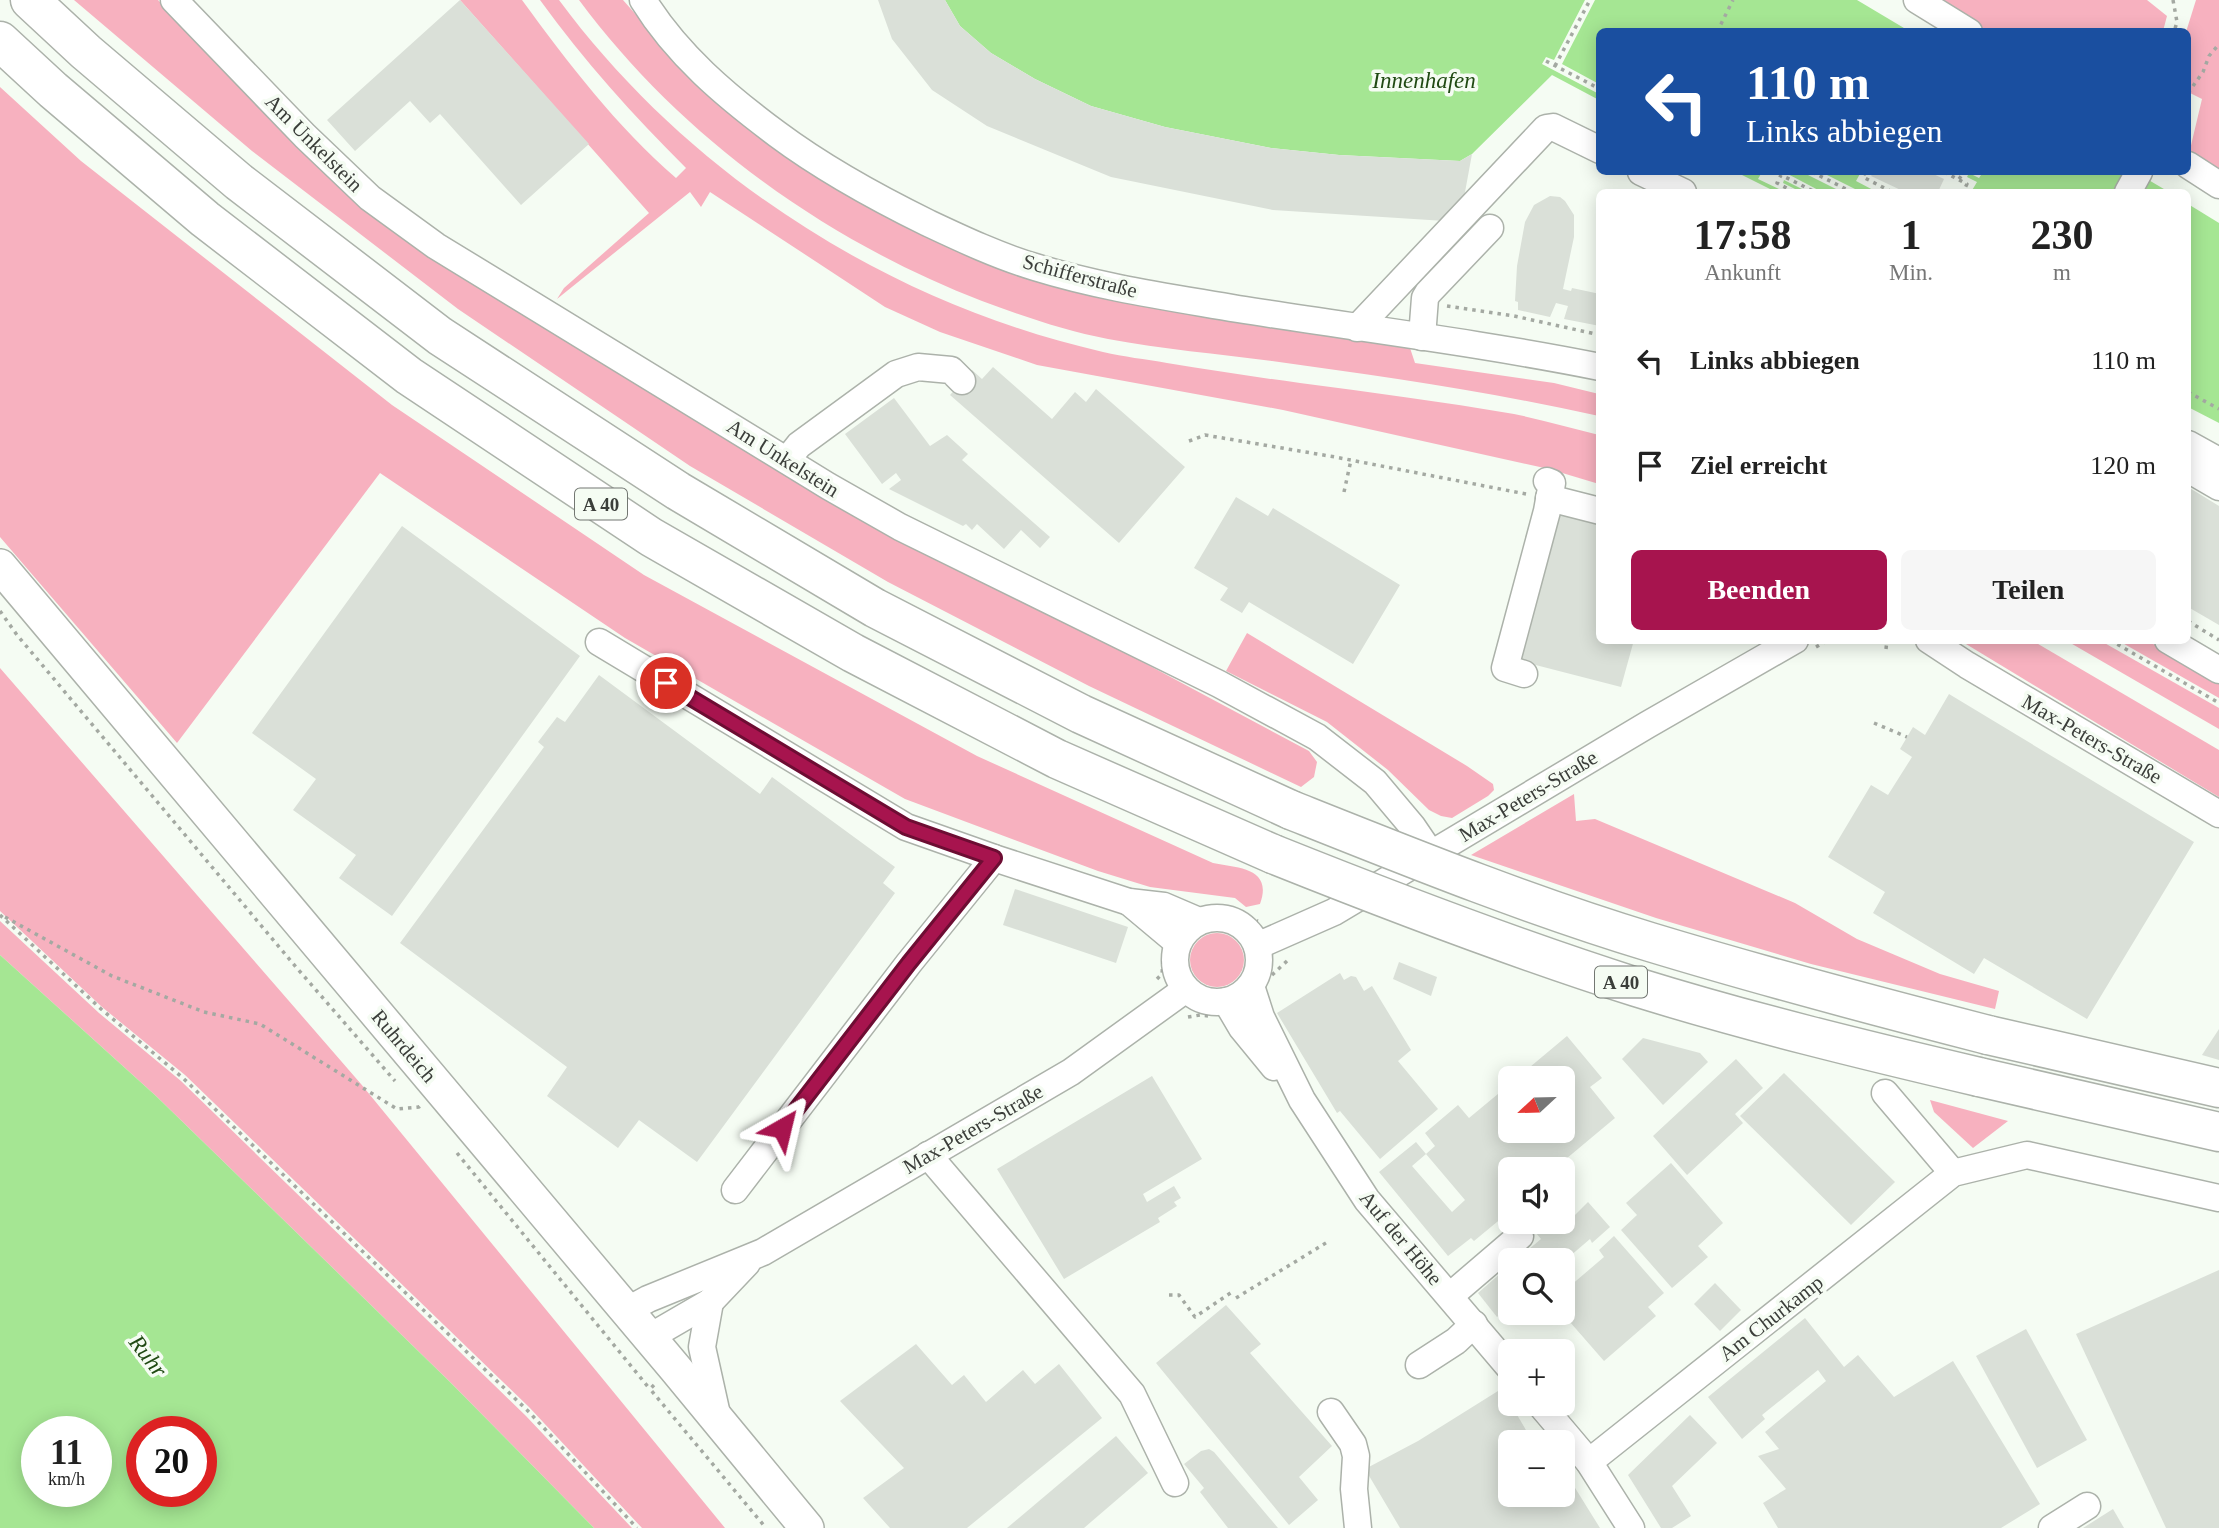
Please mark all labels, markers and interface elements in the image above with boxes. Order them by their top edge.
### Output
text: 110 m [1746,55,1870,110]
icon: left [1631,56,1722,147]
water label: Innenhafen [1371,68,1476,93]
street label: Am Unkelstein [260,89,368,197]
text: Links abbiegen [1746,113,1942,149]
text: 17:58 [1693,212,1791,258]
text: 1 [1900,212,1921,258]
text: 230 [2031,212,2094,258]
street label: Schifferstraße [1020,249,1140,303]
text: Ankunft [1704,260,1781,285]
text: Min. [1889,260,1933,285]
text: m [2053,260,2071,285]
icon: left [1631,342,1669,380]
text: Links abbiegen [1690,346,1860,375]
text: 110 m [2091,346,2156,375]
street label: Am Unkelstein [722,414,844,502]
icon: arrive [1631,447,1669,485]
text: Ziel erreicht [1690,451,1827,480]
text: 120 m [2090,451,2156,480]
road number: A 40 [575,489,627,520]
button: Beenden [1631,550,1887,630]
button: Teilen [1901,550,2156,630]
pin [636,653,696,713]
icon: arrive [647,664,685,702]
street label: Max-Peters-Straße [2018,689,2166,789]
street label: Max-Peters-Straße [1454,745,1602,847]
road number: A 40 [1595,966,1647,998]
street label: Ruhrdeich [367,1005,442,1088]
north arrow [1498,1066,1575,1143]
map controls [1498,1066,1575,1507]
street label: Max-Peters-Straße [899,1079,1047,1179]
position arrow [745,1091,819,1165]
button: sound [1498,1157,1575,1234]
street label: Auf der Höhe [1355,1186,1447,1290]
button: search [1498,1248,1575,1325]
street label: Am Churkamp [1714,1270,1828,1366]
water label: Ruhr [123,1329,173,1383]
button: + [1498,1339,1575,1416]
speed limit sign: 20 [126,1416,217,1507]
button: − [1498,1430,1575,1507]
text: 11 [50,1433,83,1472]
text: km/h [48,1469,85,1489]

